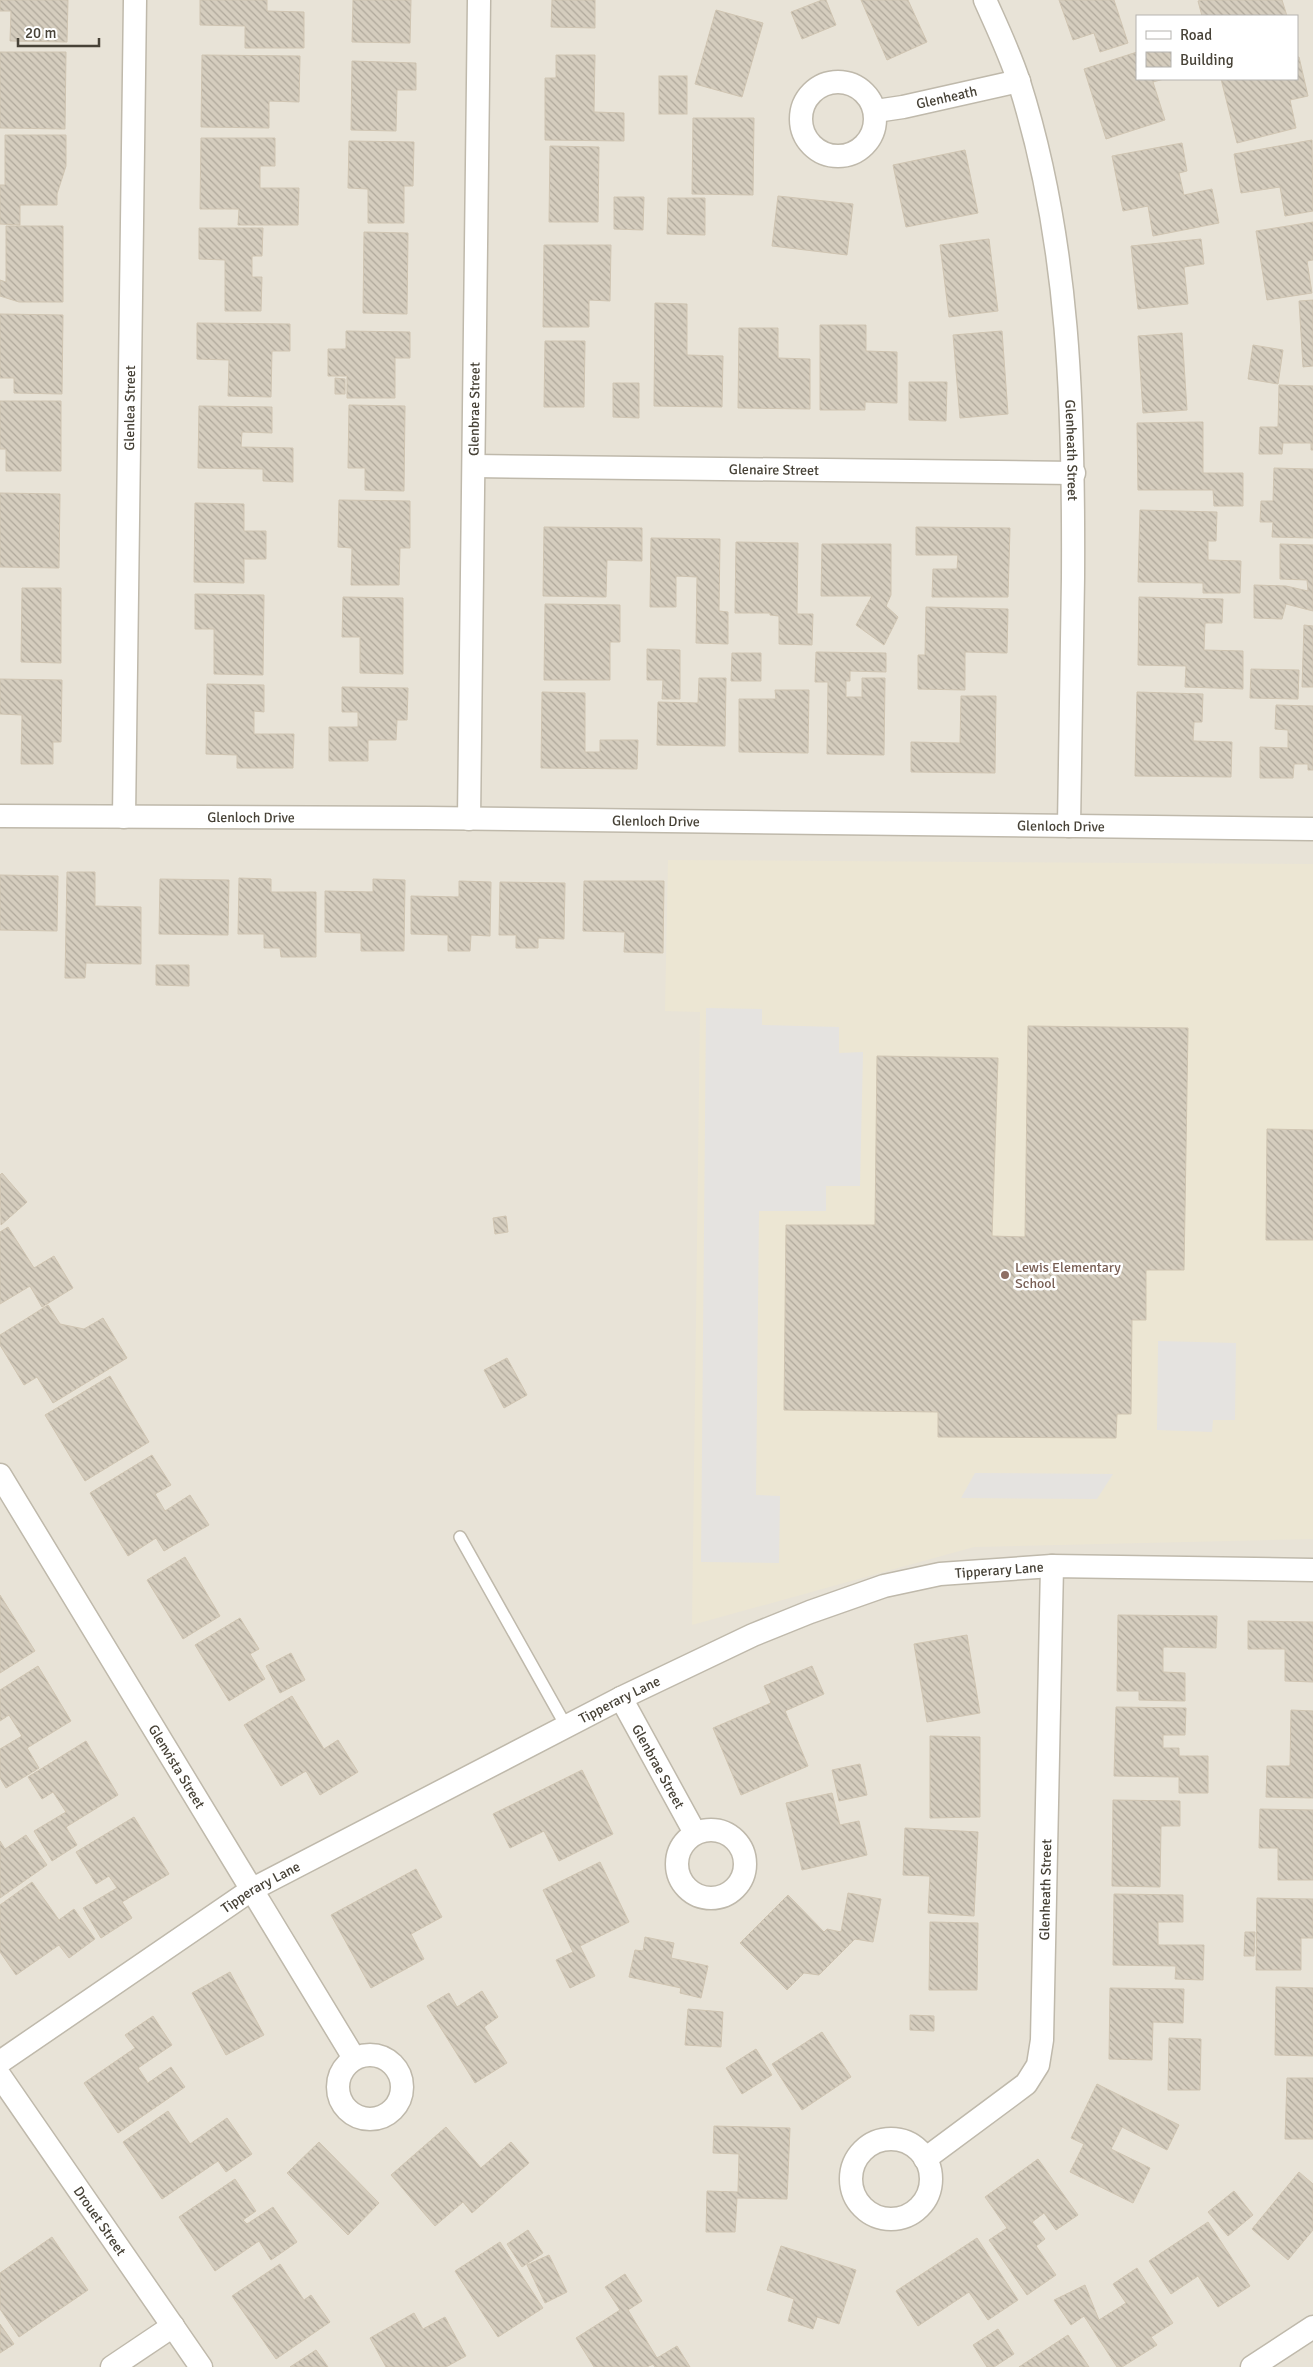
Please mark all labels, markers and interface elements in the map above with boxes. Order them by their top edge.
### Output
scale bar [18,15,99,47]
legend [1136,15,1298,80]
text: 20 m [25,24,56,42]
text: Road [1180,26,1212,44]
text: Building [1180,51,1234,69]
street label: Glenheath [915,83,979,113]
street label: Glenbrae Street [465,362,484,456]
street label: Glenlea Street [121,365,139,451]
street label: Glenheath Street [1061,399,1081,501]
street label: Glenaire Street [729,461,819,479]
street label: Glenloch Drive [207,809,295,826]
street label: Glenloch Drive [612,812,700,830]
street label: Glenloch Drive [1017,817,1105,835]
place label: Lewis Elementary School [1015,1259,1121,1292]
marker: Lewis Elementary School [999,1269,1011,1281]
street label: Tipperary Lane [954,1559,1044,1582]
street label: Tipperary Lane [576,1673,663,1727]
street label: Glenbrae Street [628,1721,688,1812]
street label: Glenvista Street [145,1722,209,1812]
street label: Glenheath Street [1036,1839,1055,1940]
street label: Tipperary Lane [218,1858,303,1917]
street label: Drouet Street [70,2183,130,2259]

